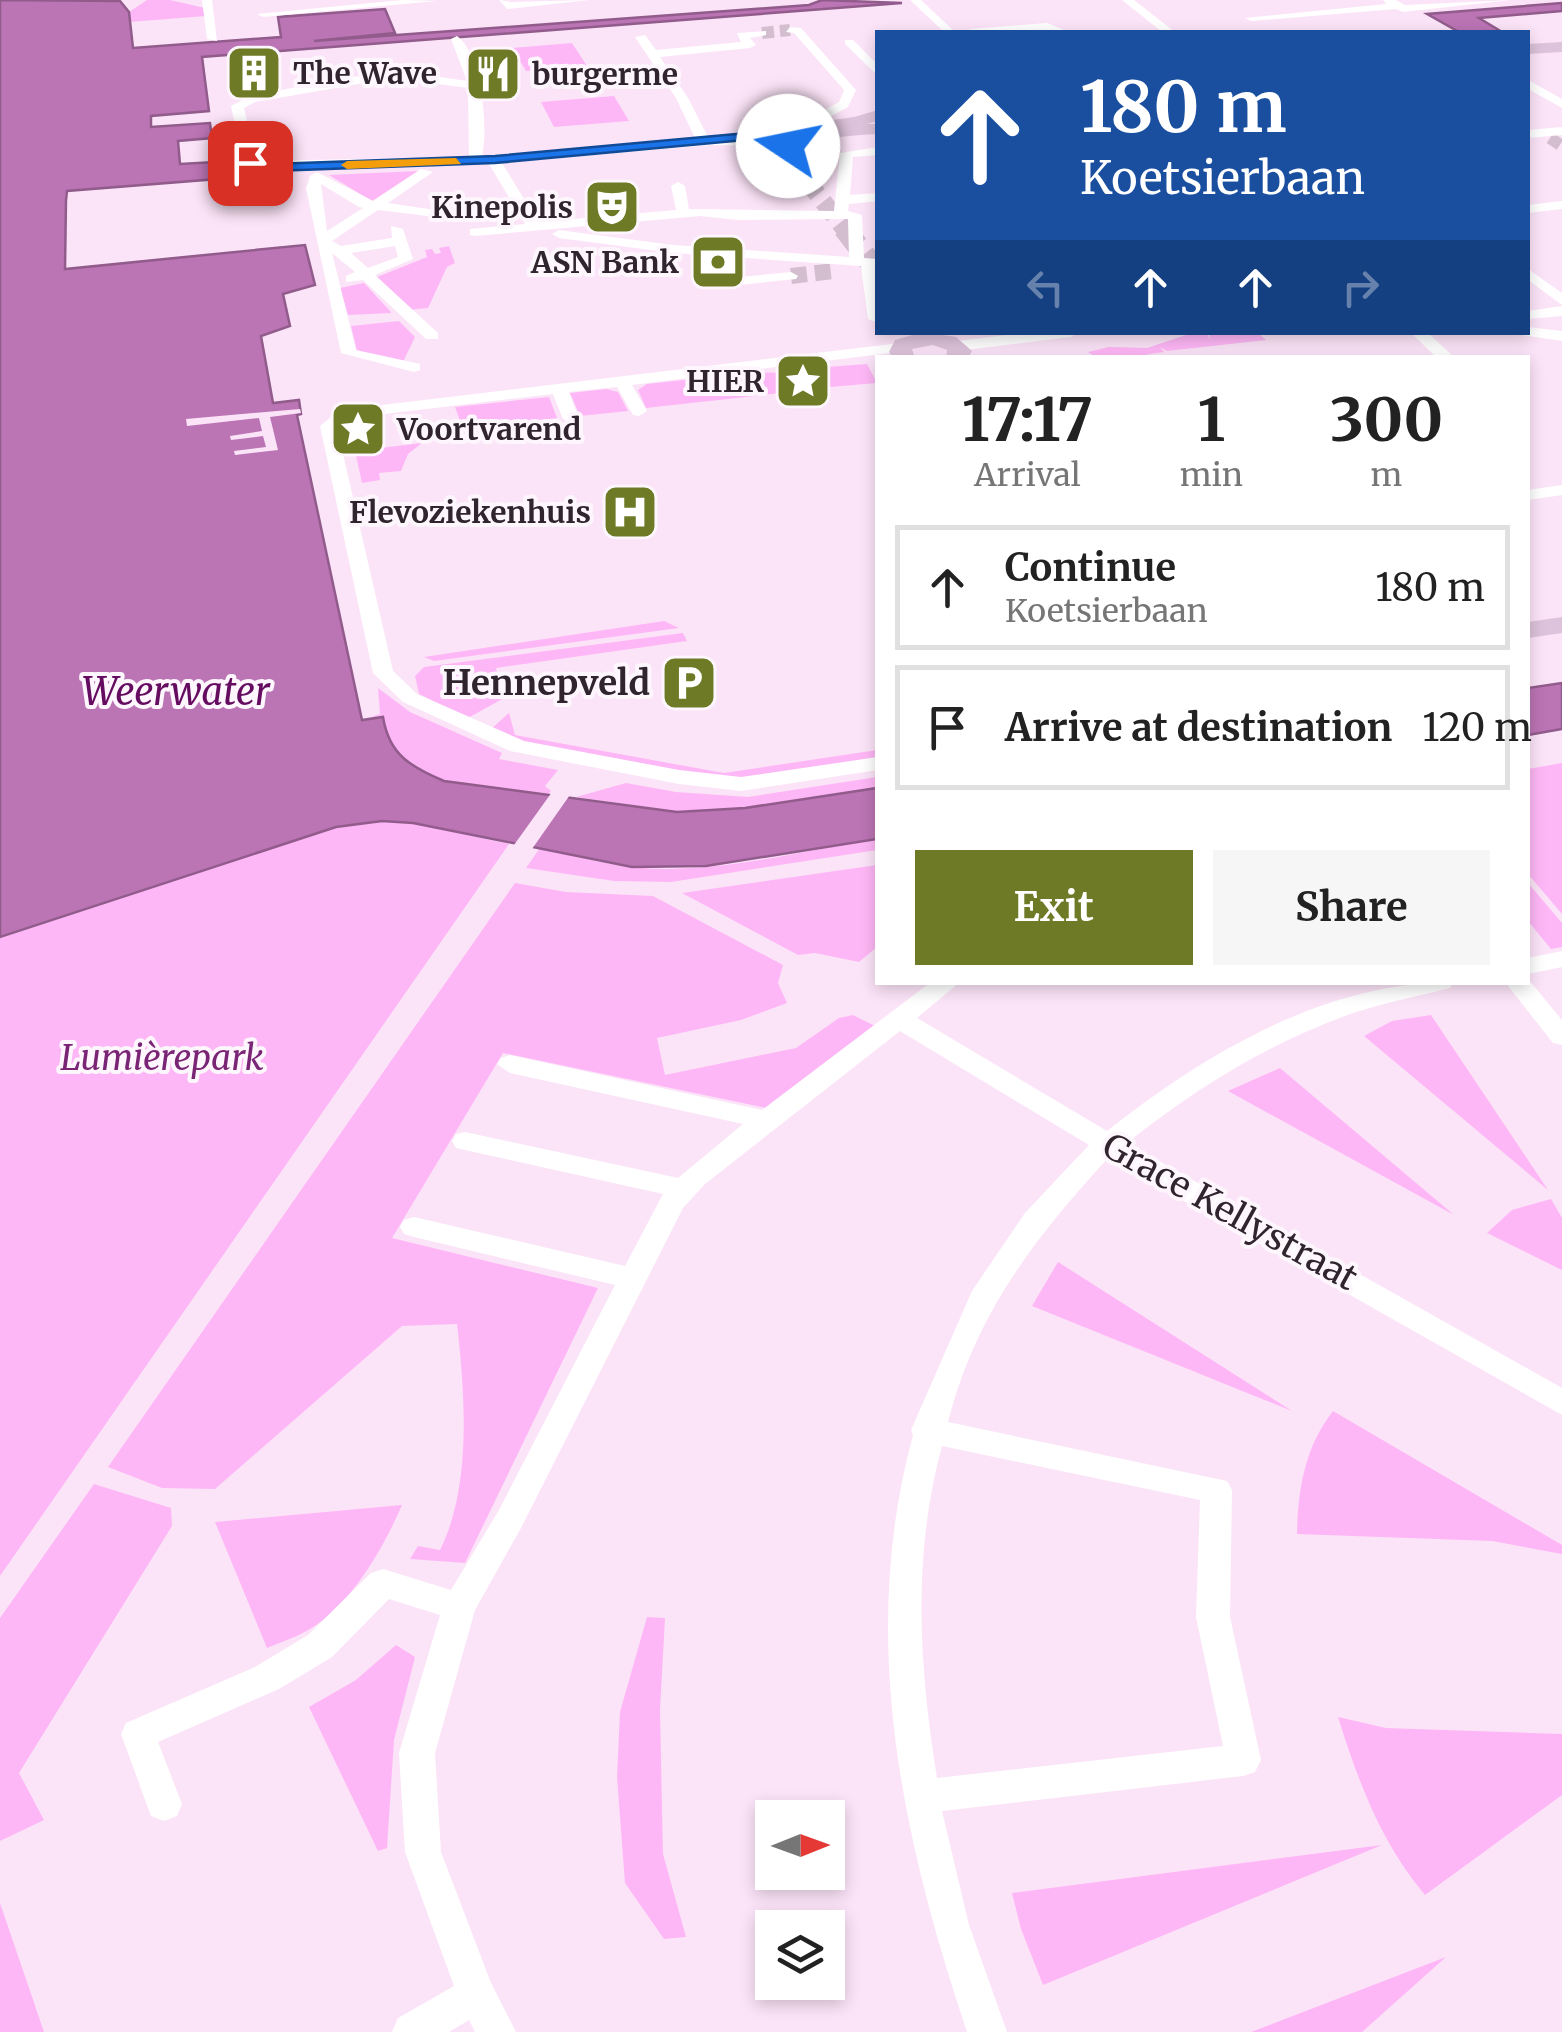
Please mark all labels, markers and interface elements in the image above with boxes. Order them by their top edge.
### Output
building icon: The Wave [224,43,284,103]
restaurant icon: burgerme [463,44,523,104]
place label: The Wave [293,54,437,92]
place label: burgerme [532,55,678,93]
text: 180 m [1080,63,1287,151]
icon: ahead [915,70,1045,200]
position arrow [736,94,840,198]
pin [208,121,293,206]
icon: arrive [223,136,278,191]
text: Koetsierbaan [1080,150,1365,206]
theatre icon: Kinepolis [582,177,642,237]
place label: Kinepolis [431,188,573,226]
bank icon: ASN Bank [688,232,748,292]
place label: ASN Bank [530,243,680,281]
icon: left [1018,260,1073,315]
icon: ahead [1123,260,1178,315]
icon: ahead [1228,260,1283,315]
icon: right [1333,260,1388,315]
place icon: HIER [773,351,833,411]
place label: HIER [686,362,764,400]
text: 17:17 [962,382,1093,457]
text: 1 [1197,382,1225,457]
text: 300 [1330,382,1443,457]
place icon: Voortvarend [328,399,388,459]
place label: Voortvarend [396,410,581,448]
text: Arrival [974,455,1081,495]
text: min [1180,455,1243,495]
text: m [1371,455,1402,495]
hospital icon: Flevoziekenhuis [600,482,660,542]
place label: Flevoziekenhuis [349,493,591,531]
text: Continue [1005,544,1176,591]
icon: ahead [920,560,975,615]
text: 180 m [1375,564,1485,611]
text: Koetsierbaan [1005,591,1208,631]
parking icon: Hennepveld [659,653,719,713]
place label: Hennepveld [443,661,650,705]
water label: Weerwater [82,668,271,715]
icon: arrive [920,700,975,755]
text: Arrive at destination [1005,704,1392,751]
text: 120 m [1422,704,1532,751]
button: Exit [915,850,1193,965]
button: Share [1213,850,1490,965]
park label: Lumièrepark [60,1036,264,1080]
street label: Grace Kellystraat [1095,1124,1365,1300]
north arrow [755,1800,845,1890]
map controls [755,1800,845,2000]
button: layers [755,1910,845,2000]

